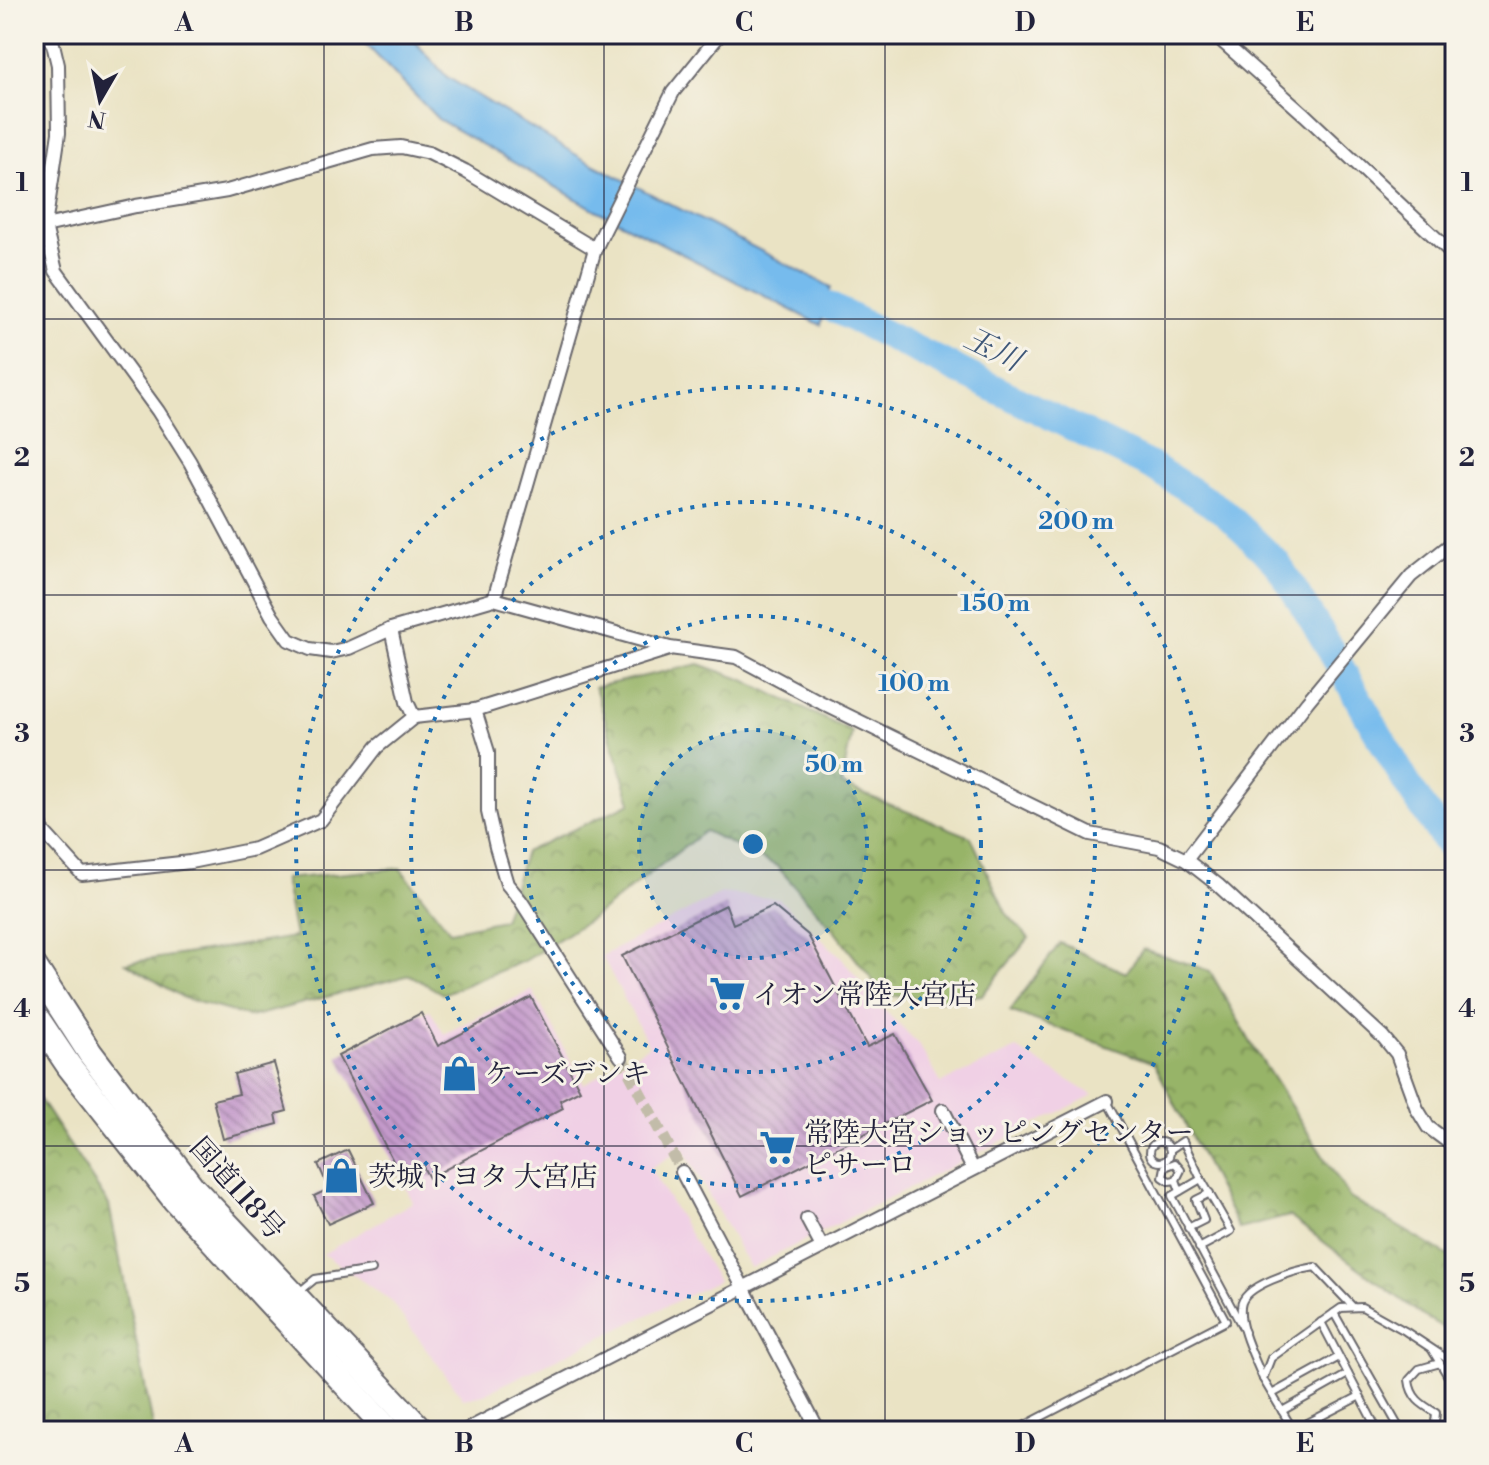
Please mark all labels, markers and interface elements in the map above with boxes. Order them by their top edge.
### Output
text: A [174,7,194,39]
text: B [454,7,474,39]
text: C [735,7,753,39]
text: D [1015,7,1035,39]
text: E [1296,7,1314,39]
north arrow [60,60,140,140]
text: N [86,103,108,133]
text: 1 [16,167,29,199]
text: 1 [1461,167,1474,199]
water label: 玉川 [957,320,1031,381]
text: 2 [14,442,30,474]
text: 2 [1459,442,1475,474]
text: 200 m [1038,507,1114,537]
text: 150 m [960,589,1030,619]
text: 100 m [878,669,950,699]
text: 3 [14,718,30,750]
text: 3 [1459,718,1475,750]
text: 50 m [805,750,863,780]
centre of rings [739,830,767,858]
supermarket icon: イオン常陸大宮店 [708,975,746,1013]
place label: イオン常陸大宮店 [753,978,976,1013]
text: 4 [13,993,31,1025]
text: 4 [1458,993,1476,1025]
shop icon: ケーズデンキ [440,1054,478,1092]
place label: ケーズデンキ [485,1057,650,1092]
place label: 常陸大宮ショッピングセンター ピサーロ [804,1116,1194,1183]
supermarket icon: 常陸大宮ショッピングセンター ピサーロ [759,1129,797,1167]
street label: 国道118号 [182,1131,292,1247]
shop icon: 茨城トヨタ 大宮店 [323,1157,361,1195]
place label: 茨城トヨタ 大宮店 [368,1160,598,1195]
text: 5 [14,1268,30,1300]
text: 5 [1459,1268,1475,1300]
text: A [174,1428,194,1460]
text: B [454,1428,474,1460]
text: C [735,1428,753,1460]
text: D [1015,1428,1035,1460]
text: E [1296,1428,1314,1460]

